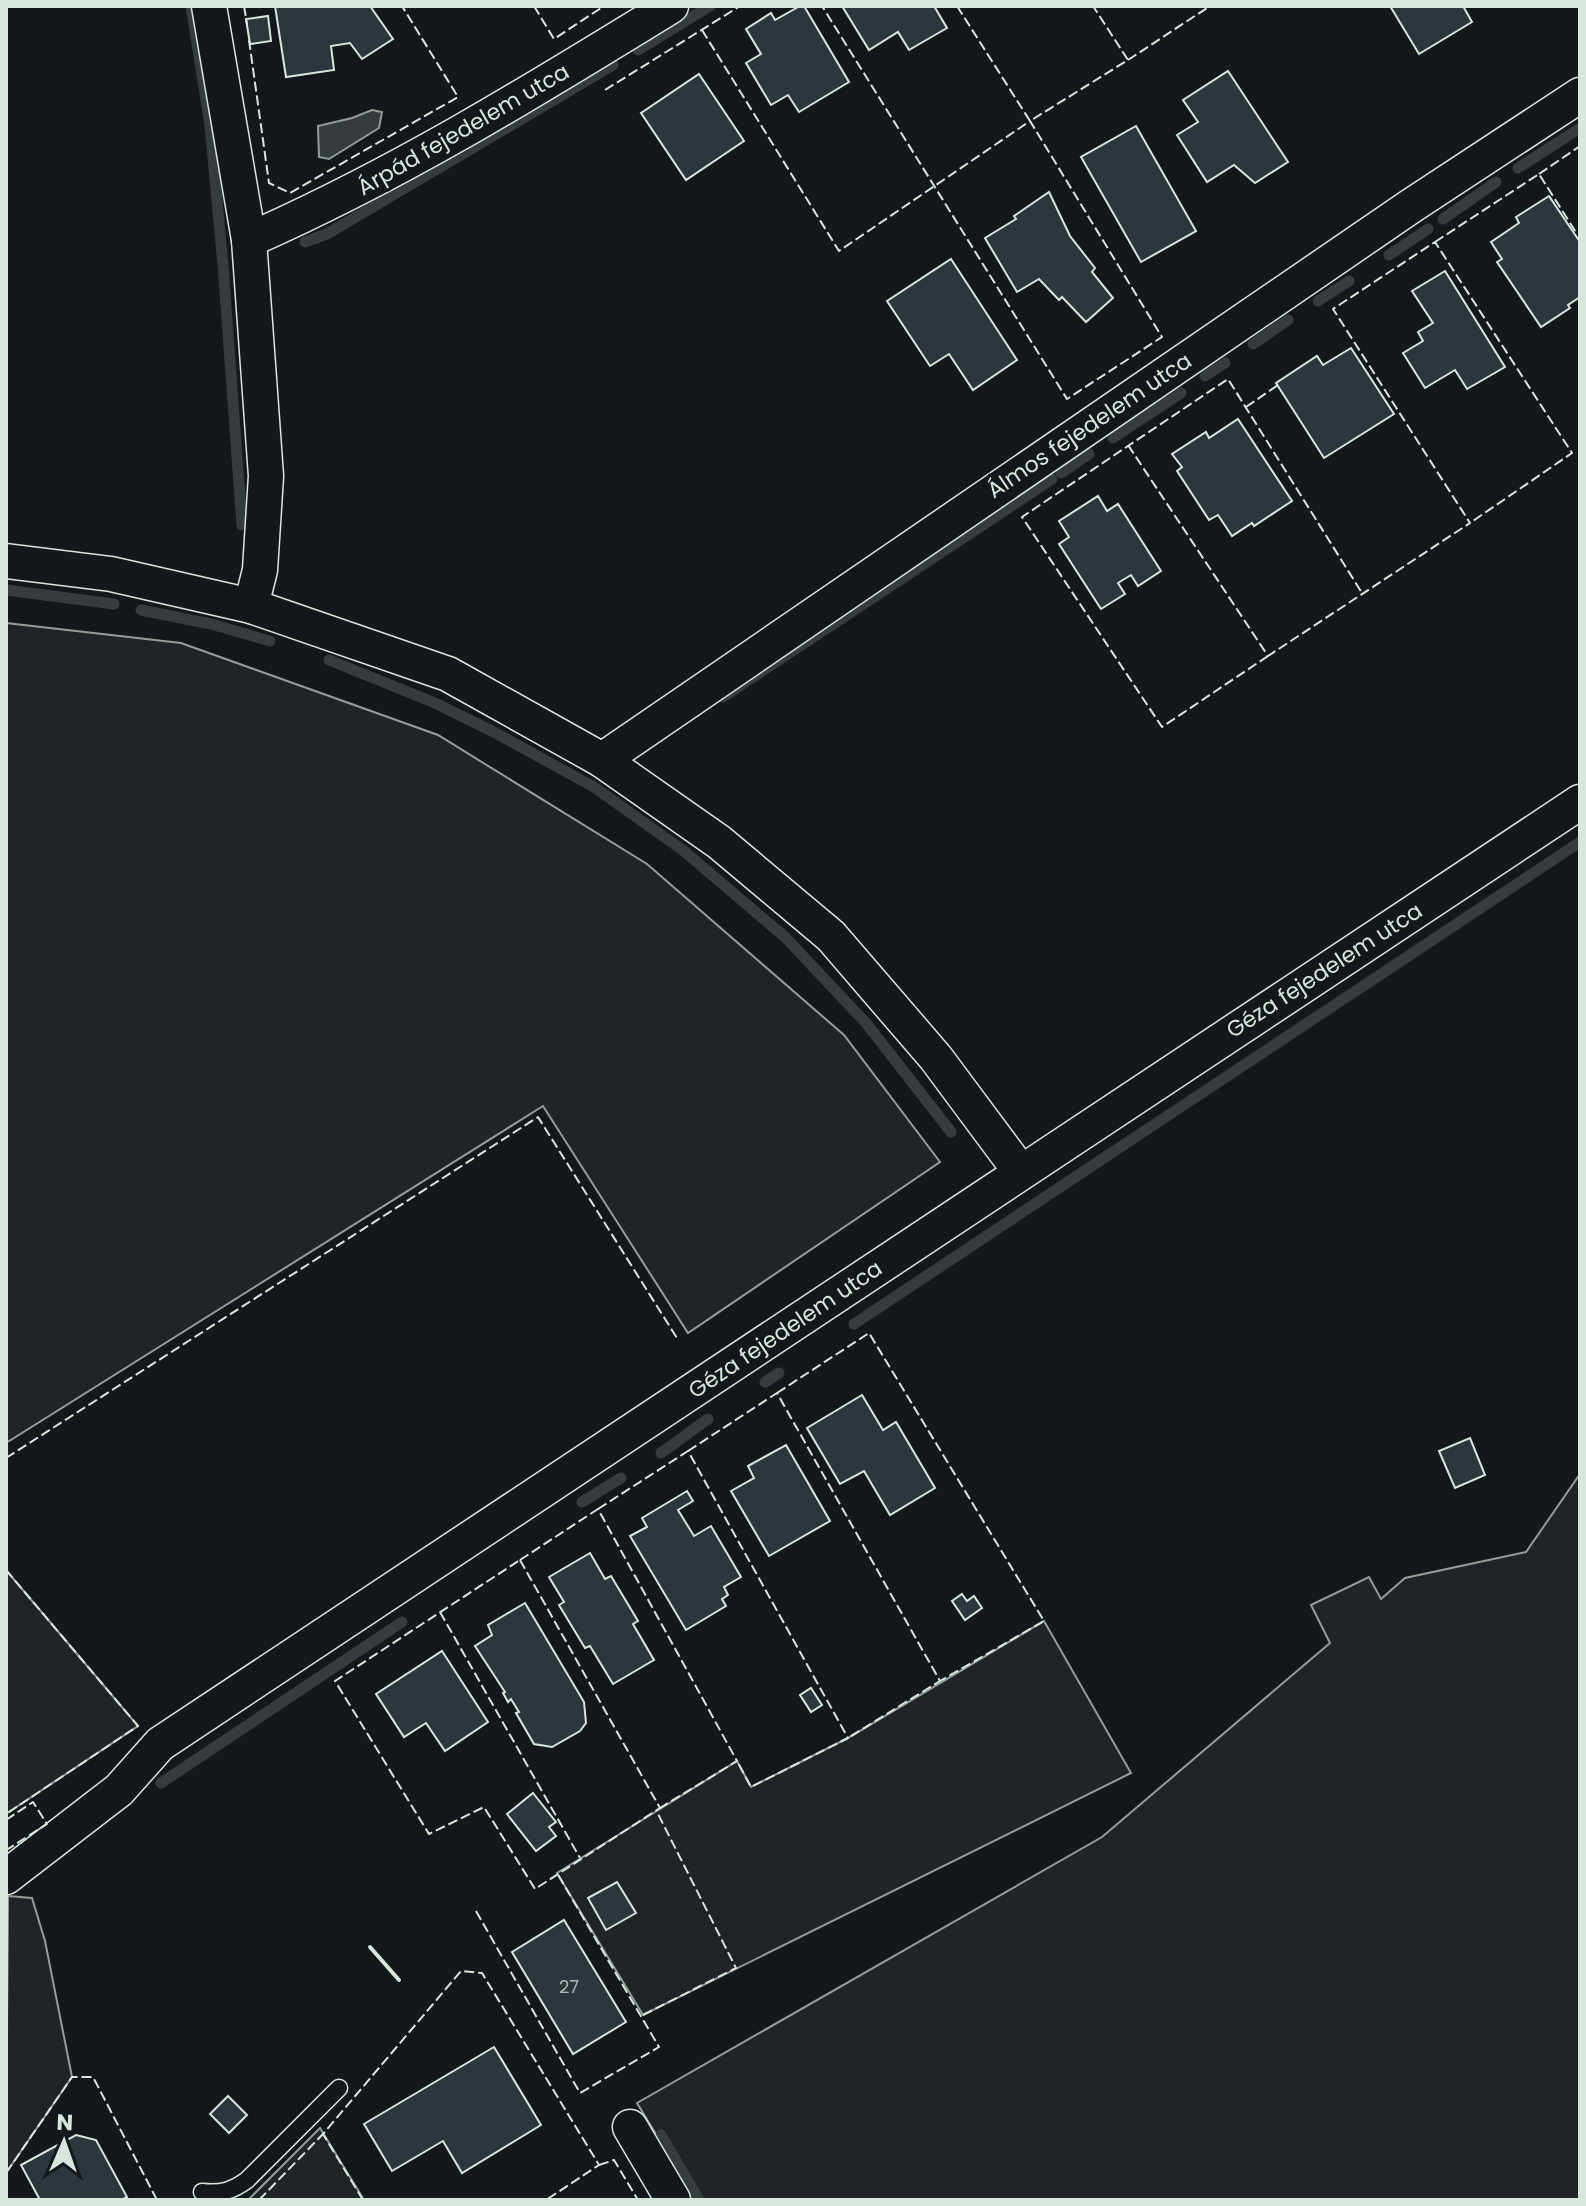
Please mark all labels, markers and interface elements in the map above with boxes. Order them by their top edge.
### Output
street label: Árpád fejedelem utca [352,56,575,203]
street label: Álmos fejedelem utca [981,345,1198,506]
street label: Géza fejedelem utca [1220,895,1428,1045]
street label: Géza fejedelem utca [682,1253,888,1406]
house number: 27 [559,1974,579,1999]
north arrow [24,2102,104,2182]
text: N [56,2107,73,2138]

